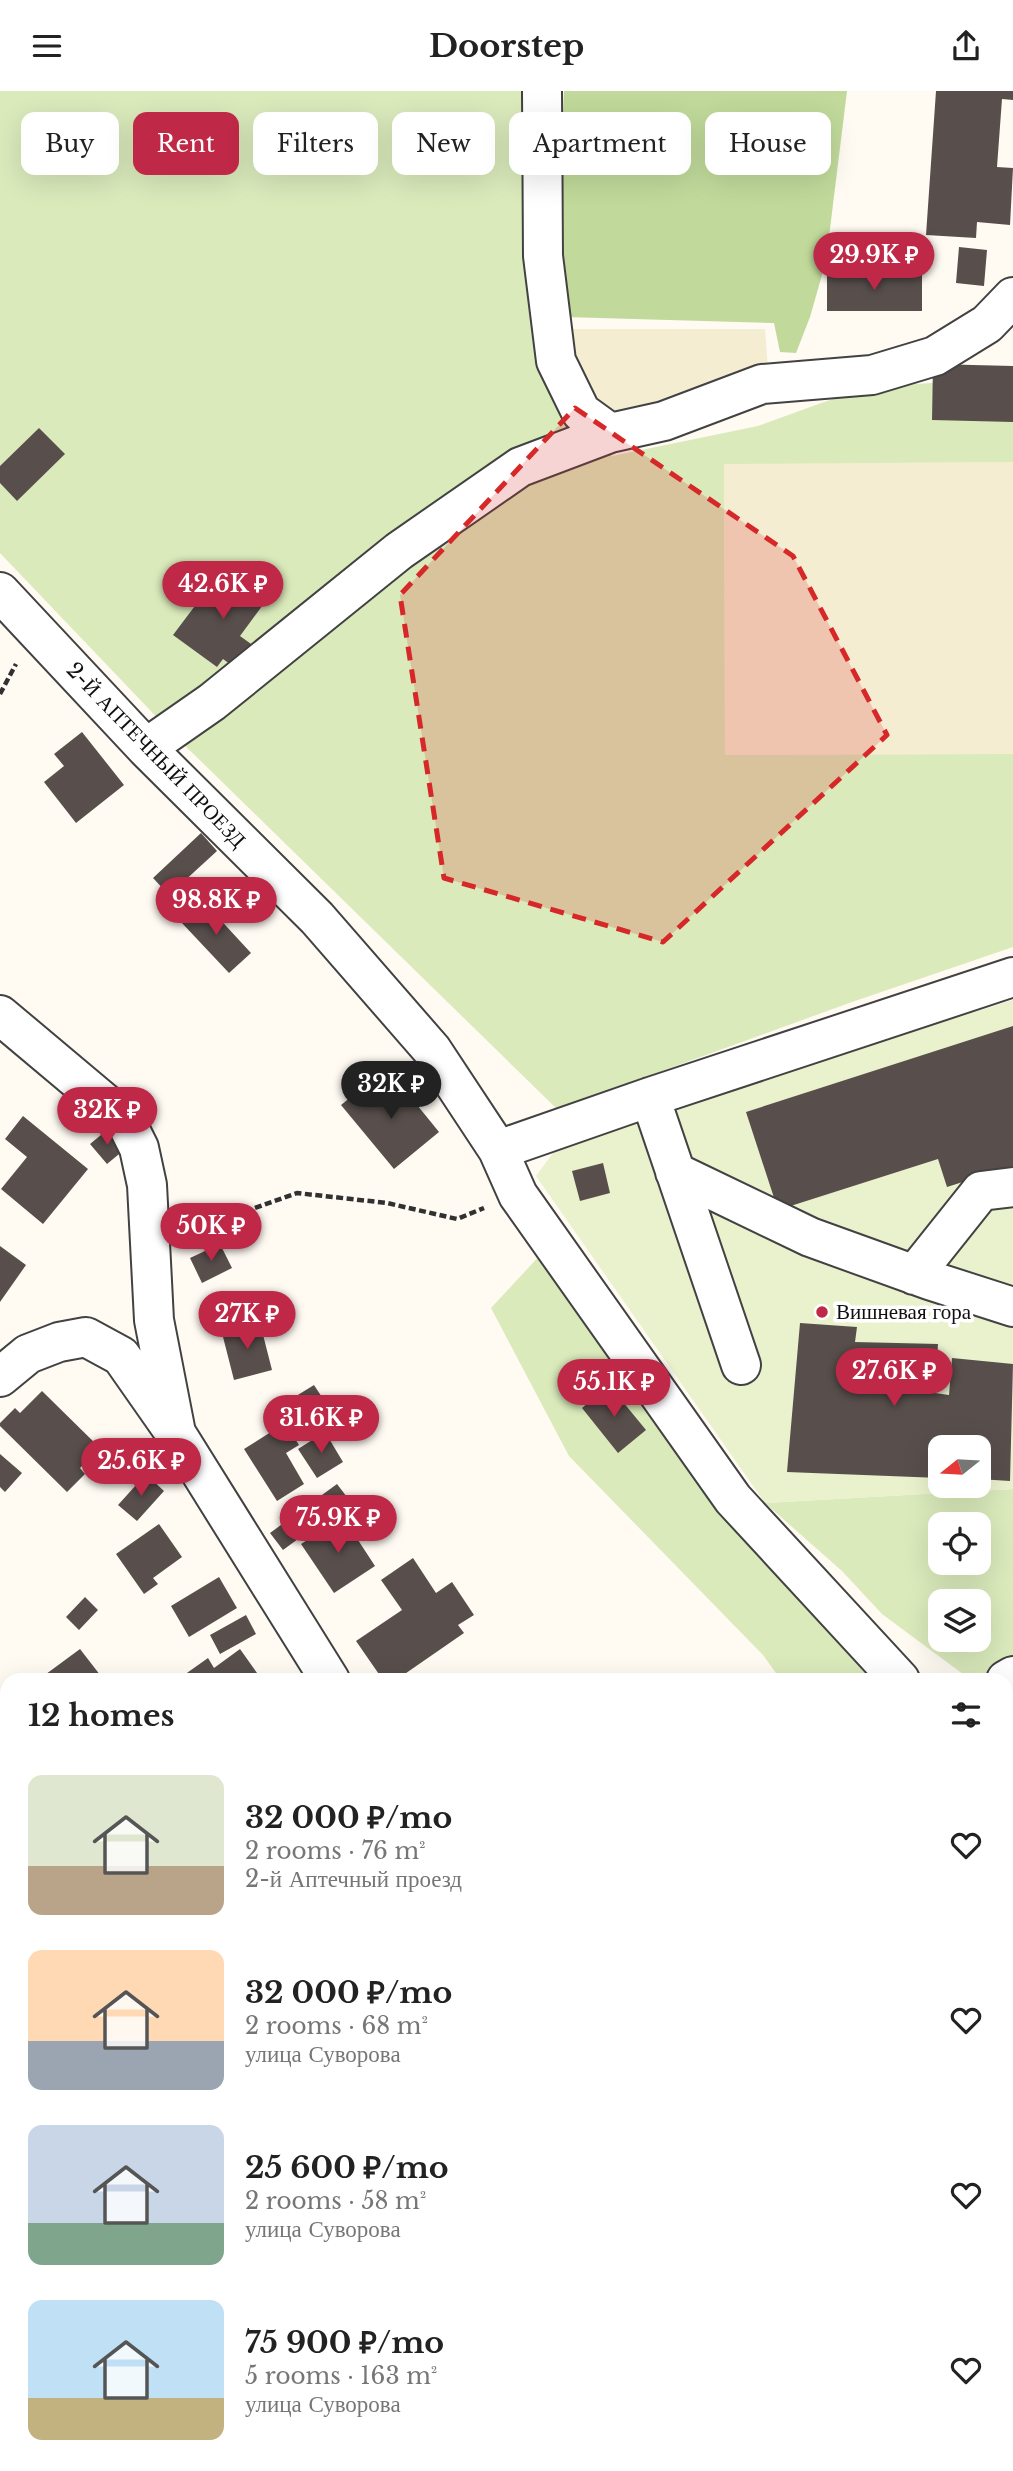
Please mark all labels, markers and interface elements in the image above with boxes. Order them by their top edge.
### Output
text: Doorstep [429,26,584,66]
icon: menu [28,27,66,65]
icon: share [947,27,985,65]
chip: Buy [21,112,119,175]
chip: Rent [133,112,239,175]
chip: Filters [253,112,378,175]
chip: New [392,112,495,175]
chip: Apartment [509,112,691,175]
chip: House [705,112,831,175]
pin: 29.9K ₽ [809,233,939,292]
text: 29.9K ₽ [829,241,919,269]
pin: 42.6K ₽ [158,561,288,621]
text: 42.6K ₽ [178,570,268,598]
street label: 2-Й АПТЕЧНЫЙ ПРОЕЗД [61,657,251,853]
pin: 98.8K ₽ [151,877,281,937]
text: 98.8K ₽ [172,886,260,914]
pin: 32K ₽ [342,1061,440,1121]
text: 32K ₽ [357,1070,425,1098]
pin: 32K ₽ [58,1087,156,1147]
text: 32K ₽ [73,1096,141,1124]
pin: 50K ₽ [162,1203,260,1263]
text: 50K ₽ [177,1212,245,1240]
pin: 27K ₽ [198,1291,296,1351]
place label: Вишневая гора [836,1299,972,1325]
text: 27K ₽ [215,1300,279,1328]
marker: Вишневая гора [814,1304,830,1320]
pin: 27.6K ₽ [829,1349,959,1408]
text: 27.6K ₽ [852,1357,936,1385]
pin: 55.1K ₽ [549,1359,679,1419]
text: 55.1K ₽ [573,1368,655,1396]
pin: 31.6K ₽ [256,1395,386,1455]
text: 31.6K ₽ [279,1404,363,1432]
north arrow [928,1435,990,1498]
map controls [928,1435,991,1652]
pin: 25.6K ₽ [76,1439,206,1498]
text: 25.6K ₽ [97,1447,185,1475]
pin: 75.9K ₽ [273,1495,403,1555]
text: 75.9K ₽ [296,1504,380,1532]
button: locate [928,1512,991,1575]
button: layers [928,1589,991,1652]
icon: filters [947,1696,985,1734]
text: 12 homes [28,1697,175,1734]
text: 32 000 ₽/mo [245,1799,452,1836]
icon: home [84,1803,168,1887]
icon: heart [947,1826,985,1864]
text: 2 rooms · 76 m² [245,1837,426,1865]
text: 2-й Аптечный проезд [245,1865,462,1893]
text: 32 000 ₽/mo [245,1974,452,2011]
icon: home [84,1978,168,2062]
icon: heart [947,2001,985,2039]
text: 2 rooms · 68 m² [245,2012,428,2040]
text: улица Суворова [245,2040,401,2068]
text: 25 600 ₽/mo [245,2149,449,2186]
icon: home [84,2153,168,2237]
icon: heart [947,2176,985,2214]
text: 2 rooms · 58 m² [245,2187,426,2215]
text: улица Суворова [245,2215,401,2243]
text: 75 900 ₽/mo [245,2324,444,2361]
icon: home [84,2328,168,2412]
icon: heart [947,2351,985,2389]
text: 5 rooms · 163 m² [245,2362,437,2390]
text: улица Суворова [245,2390,401,2418]

